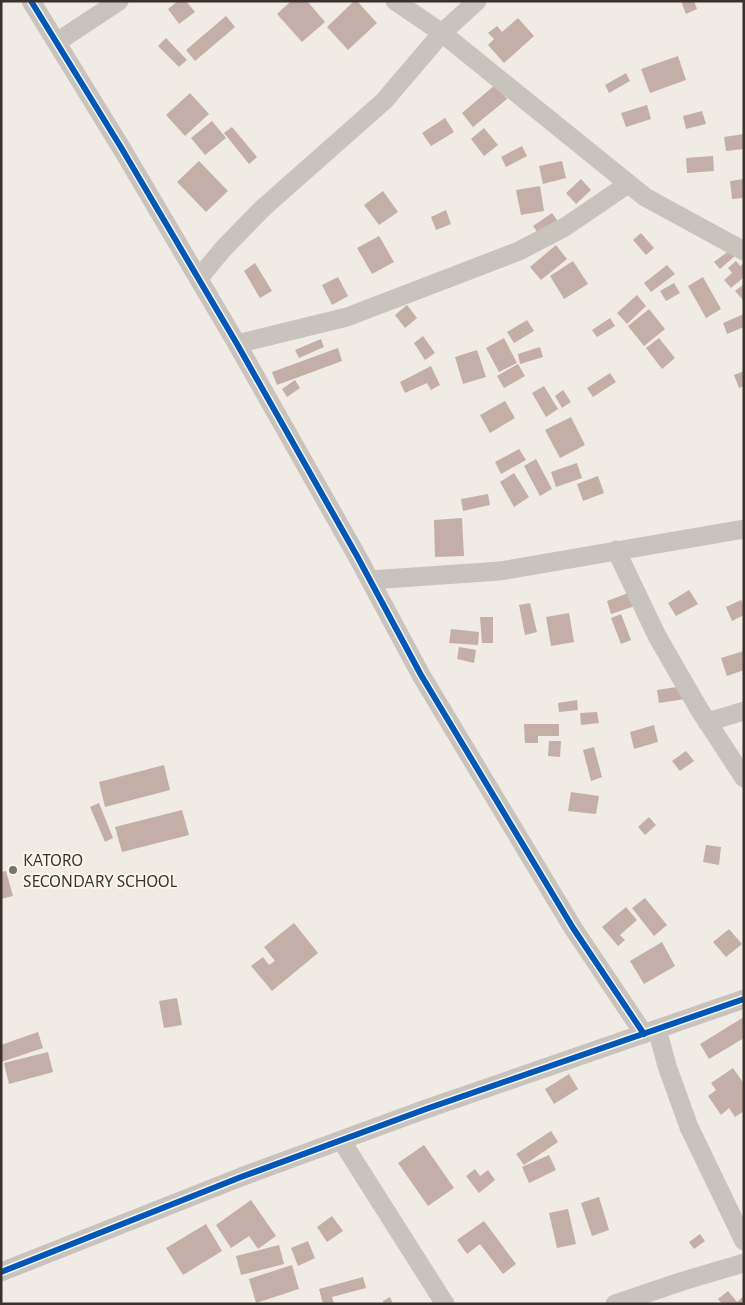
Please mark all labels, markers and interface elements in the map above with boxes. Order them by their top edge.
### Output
place label: KATORO SECONDARY SCHOOL [23,852,177,891]
marker: KATORO SECONDARY SCHOOL [7,864,19,876]

